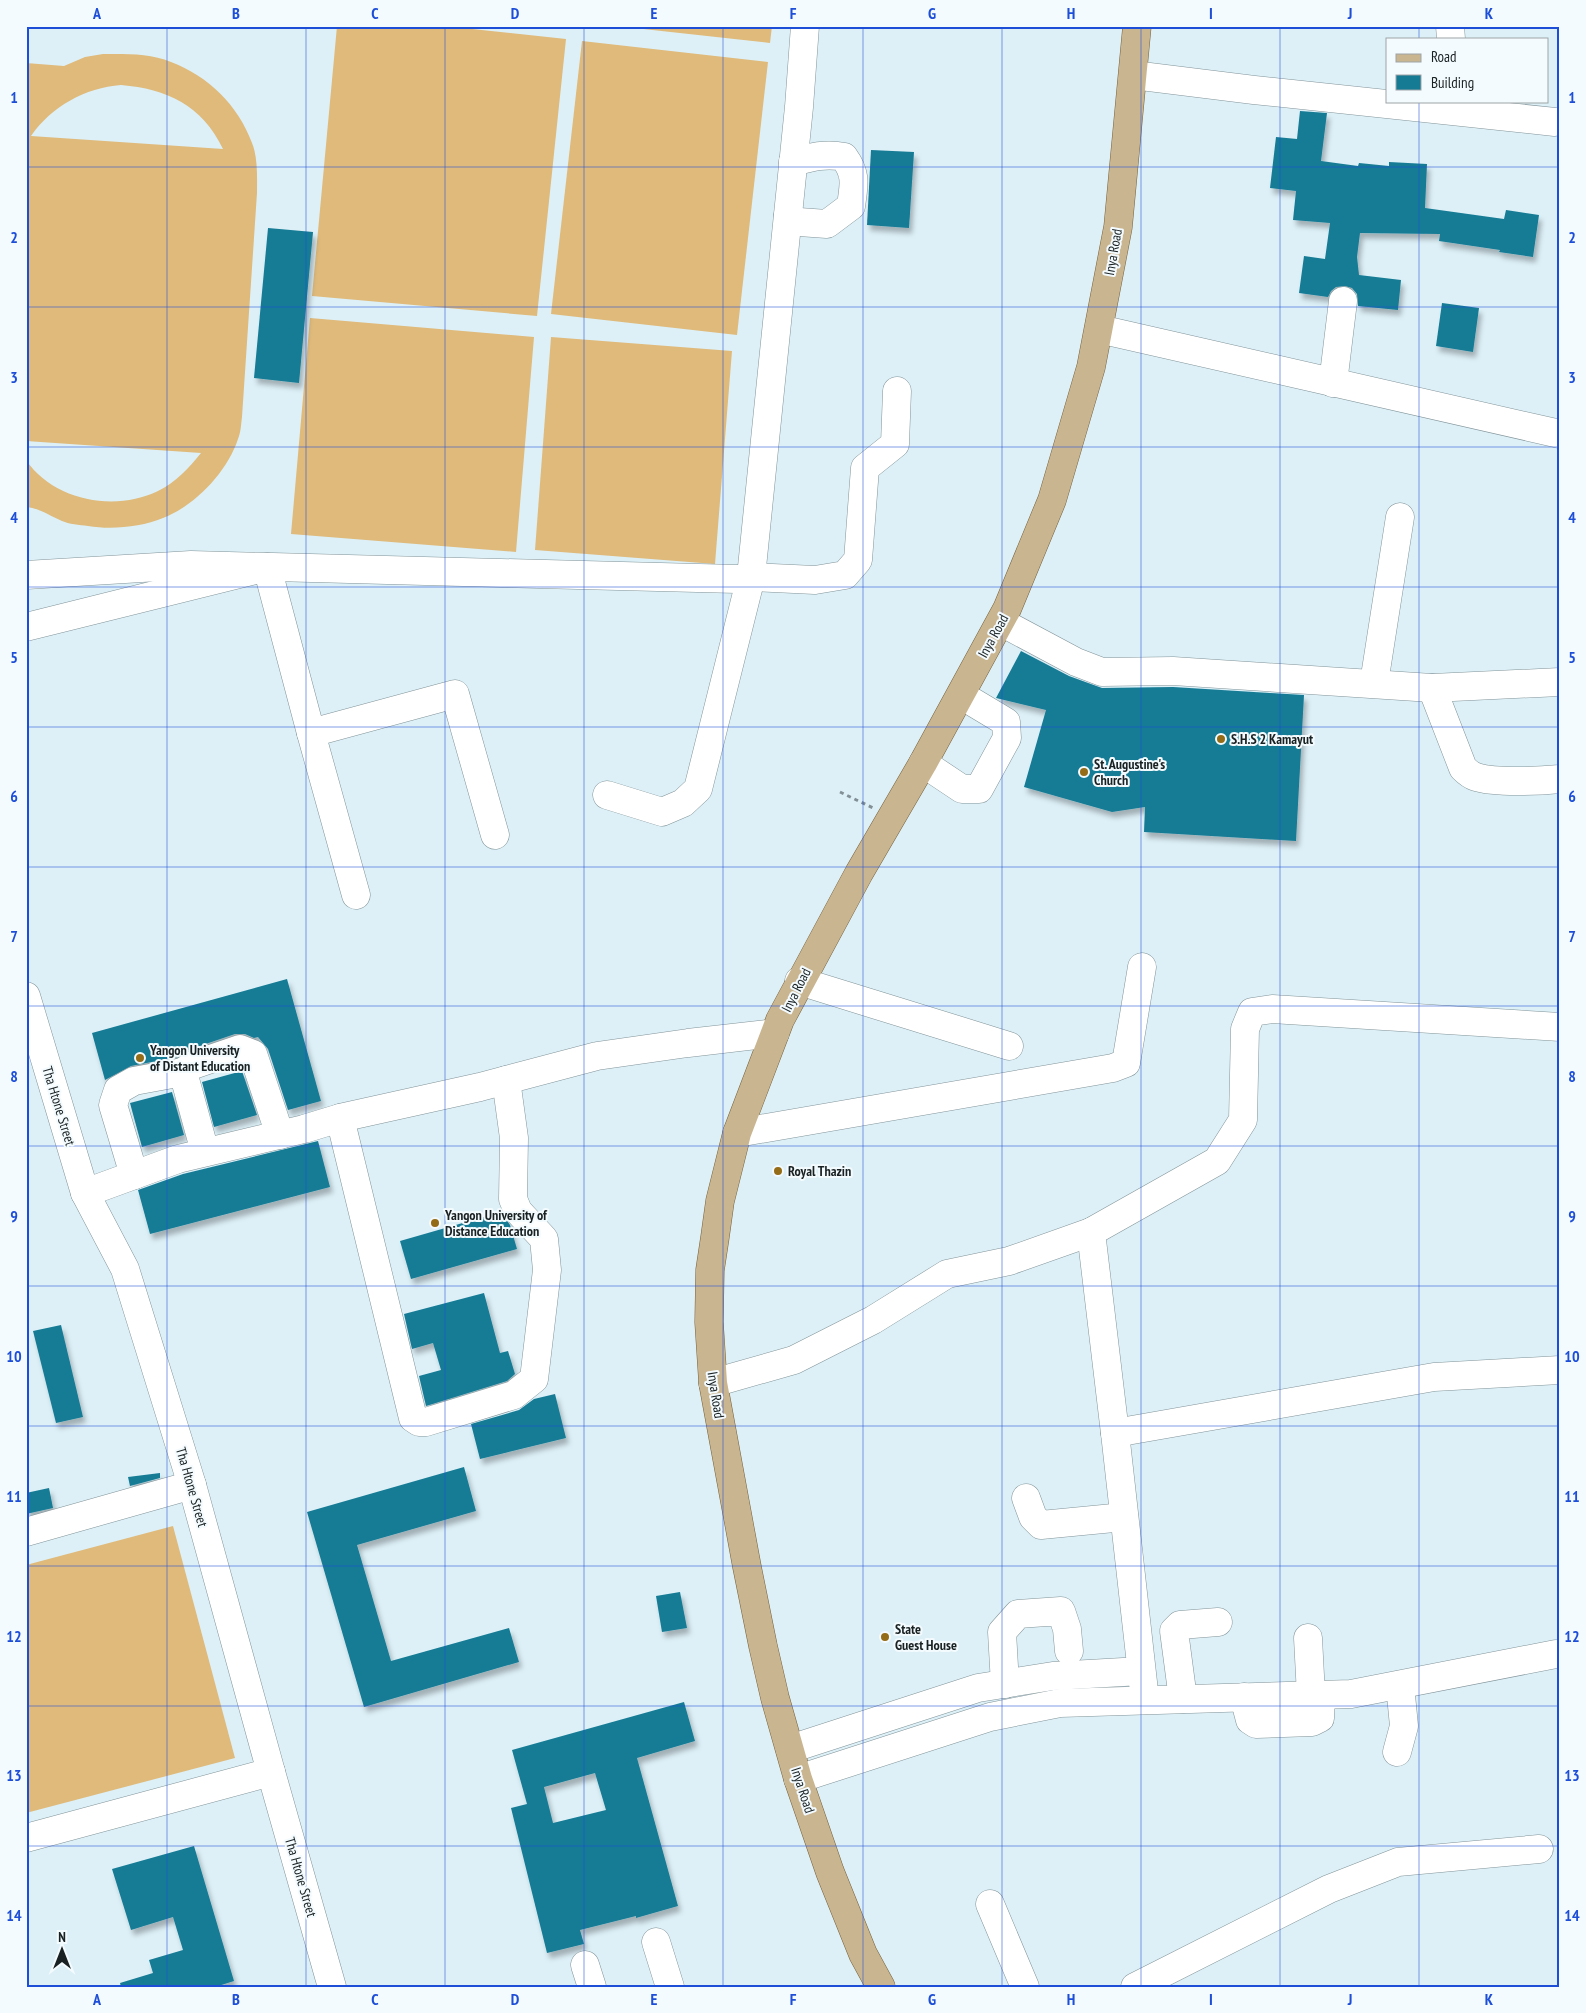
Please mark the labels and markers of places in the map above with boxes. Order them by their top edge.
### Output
place label: S.H.S 2 Kamayut [1231,730,1313,748]
marker: S.H.S 2 Kamayut [1215,733,1227,745]
place label: St. Augustine's Church [1094,755,1165,789]
marker: St. Augustine's Church [1078,766,1090,778]
place label: Yangon University of Distant Education [149,1041,250,1075]
marker: Yangon University of Distant Education [134,1052,146,1064]
place label: Royal Thazin [788,1162,851,1180]
marker: Royal Thazin [772,1165,784,1177]
place label: Yangon University of Distance Education [444,1206,548,1240]
marker: Yangon University of Distance Education [429,1217,441,1229]
place label: State Guest House [895,1620,957,1654]
marker: State Guest House [879,1631,891,1643]

